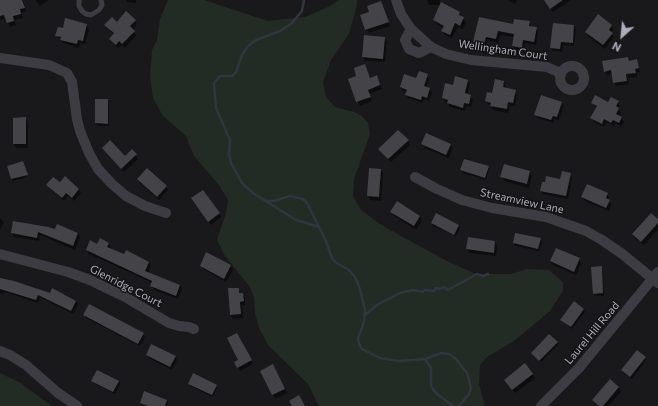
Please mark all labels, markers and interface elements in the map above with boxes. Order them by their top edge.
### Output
north arrow [602,16,642,56]
street label: Wellingham Court [458,37,548,63]
text: N [610,39,623,55]
street label: Streamview Lane [479,186,565,216]
street label: Glenridge Court [88,262,164,310]
street label: Laurel Hill Road [562,299,622,367]

